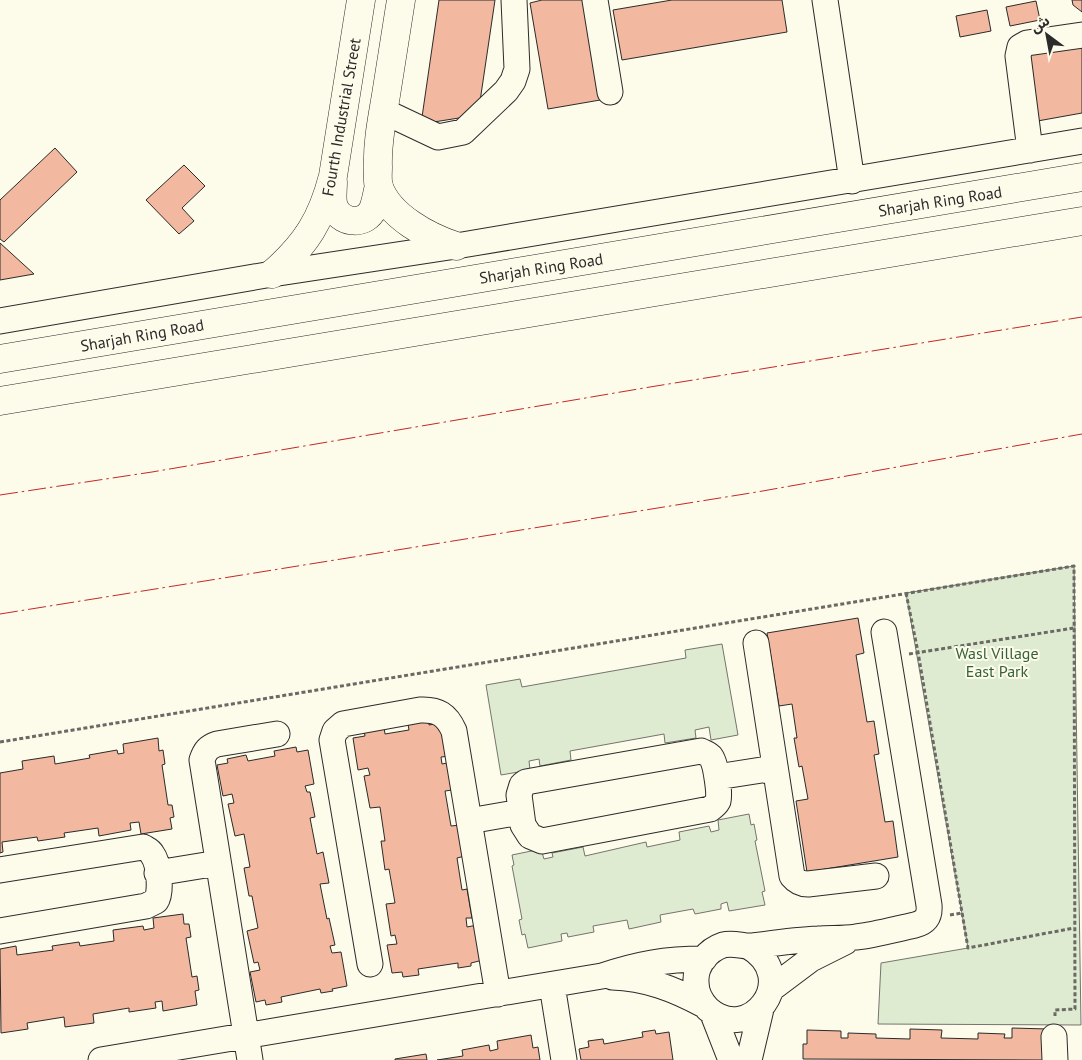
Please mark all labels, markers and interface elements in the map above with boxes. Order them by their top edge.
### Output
north arrow [1022,10,1072,60]
text: ش [1027,11,1053,37]
street label: Fourth Industrial Street [317,36,365,198]
street label: Sharjah Ring Road [877,181,1003,221]
street label: Sharjah Ring Road [478,248,604,288]
street label: Sharjah Ring Road [79,314,205,356]
park label: Wasl Village East Park [955,643,1039,681]

